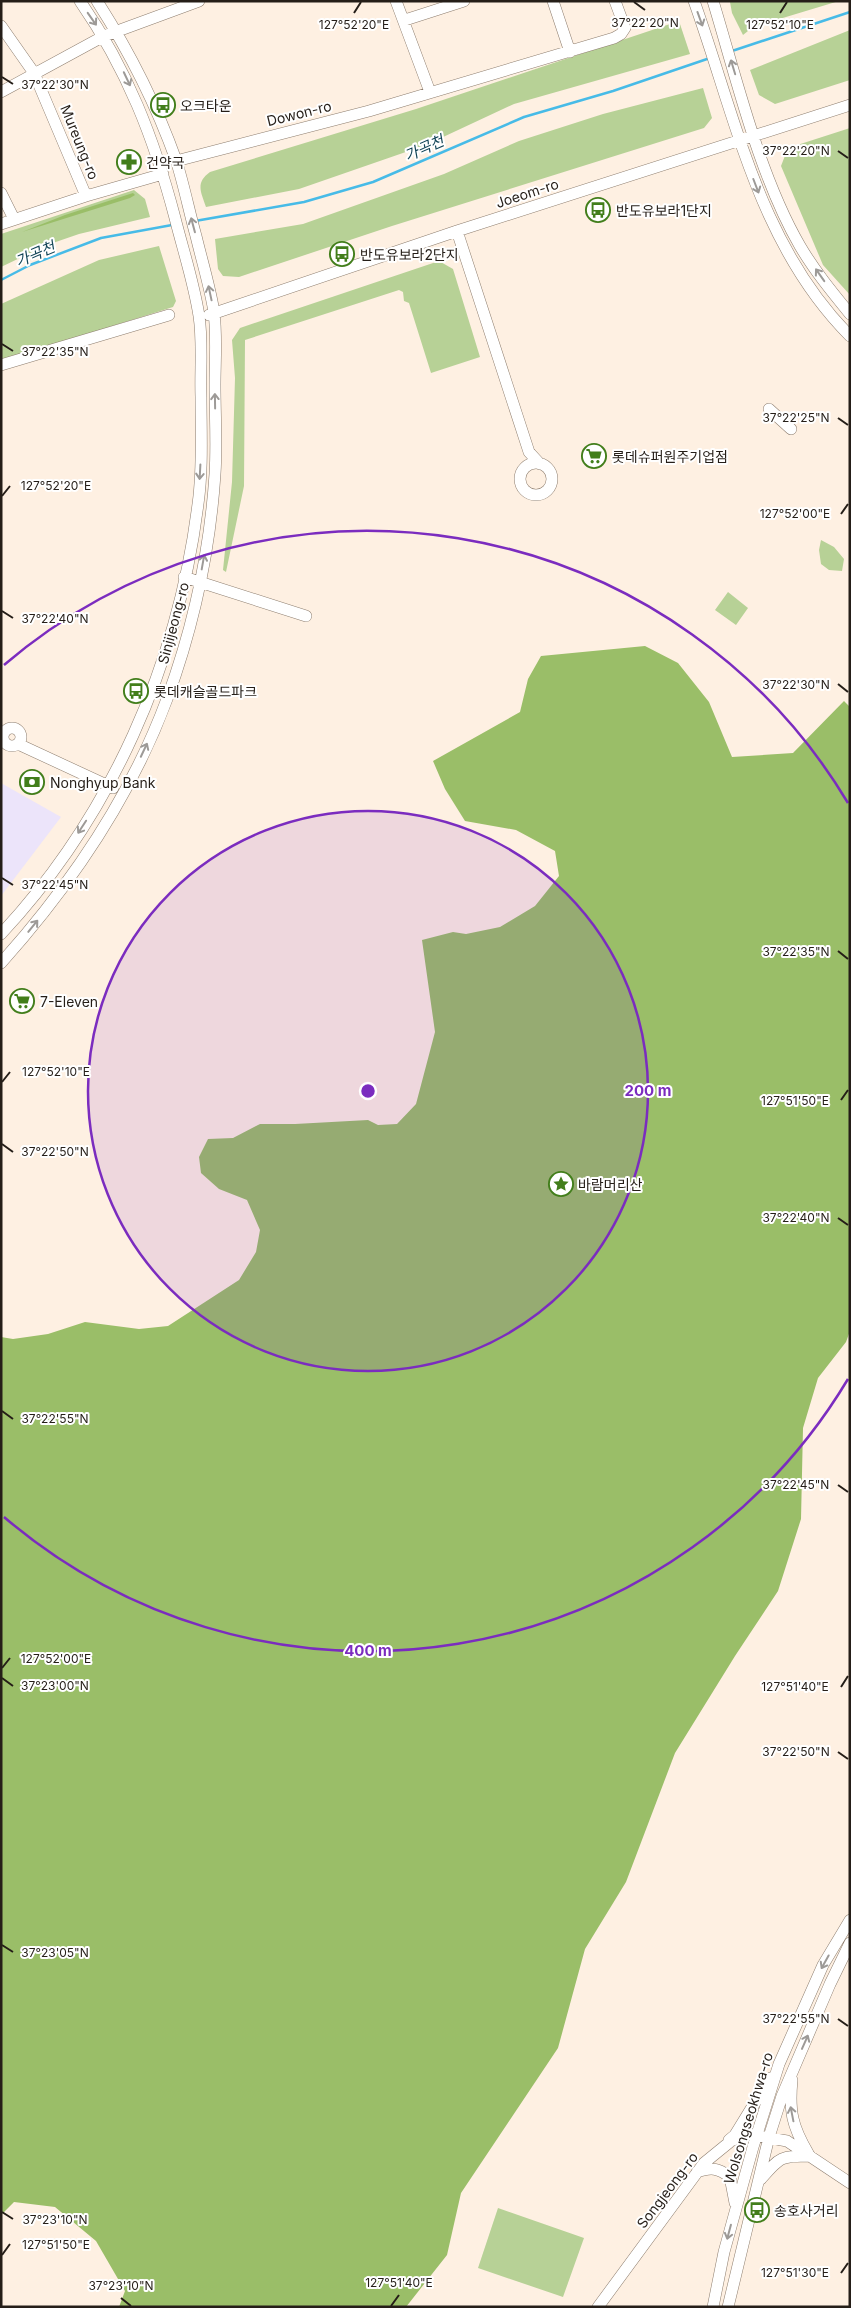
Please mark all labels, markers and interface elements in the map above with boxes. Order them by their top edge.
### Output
one-way arrow [696,10,705,26]
one-way arrow [87,11,97,25]
text: 37°22'20"N [611,15,679,30]
text: 127°52'20"E [319,17,389,32]
text: 127°52'10"E [746,17,814,32]
one-way arrow [728,60,738,76]
one-way arrow [123,71,132,86]
text: 37°22'30"N [21,77,89,92]
bus stop icon: 오크타운 [150,92,176,118]
place label: 오크타운 [180,97,232,114]
street label: Dowon-ro [265,97,333,129]
street label: Mureung-ro [57,102,103,182]
water label: 가곡천 [401,130,449,165]
text: 37°22'20"N [762,143,830,158]
pharmacy icon: 건약국 [116,149,142,175]
place label: 건약국 [146,154,185,171]
street label: Joeom-ro [493,175,561,211]
one-way arrow [752,178,761,193]
bus stop icon: 반도유보라1단지 [585,197,611,223]
place label: 반도유보라1단지 [616,202,712,219]
one-way arrow [188,218,197,234]
water label: 가곡천 [12,236,60,271]
bus stop icon: 반도유보라2단지 [329,241,355,267]
place label: 반도유보라2단지 [360,246,459,263]
one-way arrow [815,269,825,283]
one-way arrow [204,286,214,302]
text: 37°22'35"N [21,344,89,359]
one-way arrow [210,393,220,410]
text: 37°22'25"N [762,410,830,425]
supermarket icon: 롯데슈퍼원주기업점 [581,443,607,469]
place label: 롯데슈퍼원주기업점 [612,448,728,465]
one-way arrow [195,463,205,479]
text: 127°52'20"E [21,478,91,493]
text: 127°52'00"E [760,506,830,521]
one-way arrow [198,555,208,571]
street label: Sinjijeong-ro [154,580,192,666]
text: 37°22'40"N [21,611,89,626]
text: 37°22'30"N [762,677,830,692]
bus stop icon: 롯데캐슬골드파크 [123,678,149,704]
place label: 롯데캐슬골드파크 [154,683,257,700]
one-way arrow [140,743,150,758]
bank icon: Nonghyup Bank [19,769,45,795]
place label: Nonghyup Bank [50,774,156,791]
one-way arrow [77,820,88,834]
text: 37°22'45"N [22,877,88,892]
one-way arrow [28,920,39,933]
text: 37°22'35"N [762,944,830,959]
supermarket icon: 7-Eleven [9,988,35,1014]
place label: 7-Eleven [40,993,98,1010]
text: 127°52'10"E [22,1064,90,1079]
text: 200 m [625,1081,671,1100]
centre of rings [359,1082,377,1100]
text: 127°51'50"E [761,1093,829,1108]
text: 37°22'50"N [21,1144,89,1159]
place icon: 바람머리산 [548,1171,574,1197]
place label: 바람머리산 [578,1176,643,1193]
text: 37°22'40"N [762,1210,830,1225]
text: 37°22'55"N [21,1411,89,1426]
text: 37°22'45"N [763,1477,829,1492]
text: 400 m [344,1641,392,1660]
text: 127°52'00"E [21,1651,91,1666]
text: 37°23'00"N [21,1678,89,1693]
text: 127°51'40"E [761,1679,829,1694]
text: 37°22'50"N [762,1744,830,1759]
text: 37°23'05"N [21,1945,89,1960]
one-way arrow [820,1954,829,1969]
text: 37°22'55"N [762,2011,830,2026]
one-way arrow [800,2035,810,2050]
street label: Wolsongseokhwa-ro [720,2050,776,2186]
one-way arrow [786,2106,796,2122]
street label: Songjeong-ro [633,2149,701,2231]
bus stop icon: 송호사거리 [744,2197,770,2223]
place label: 송호사거리 [774,2202,838,2219]
text: 37°23'10"N [22,2212,88,2227]
one-way arrow [724,2224,734,2240]
text: 127°51'50"E [22,2237,90,2252]
text: 127°51'30"E [761,2265,829,2280]
text: 127°51'40"E [365,2275,433,2290]
text: 37°23'10"N [88,2278,154,2293]

